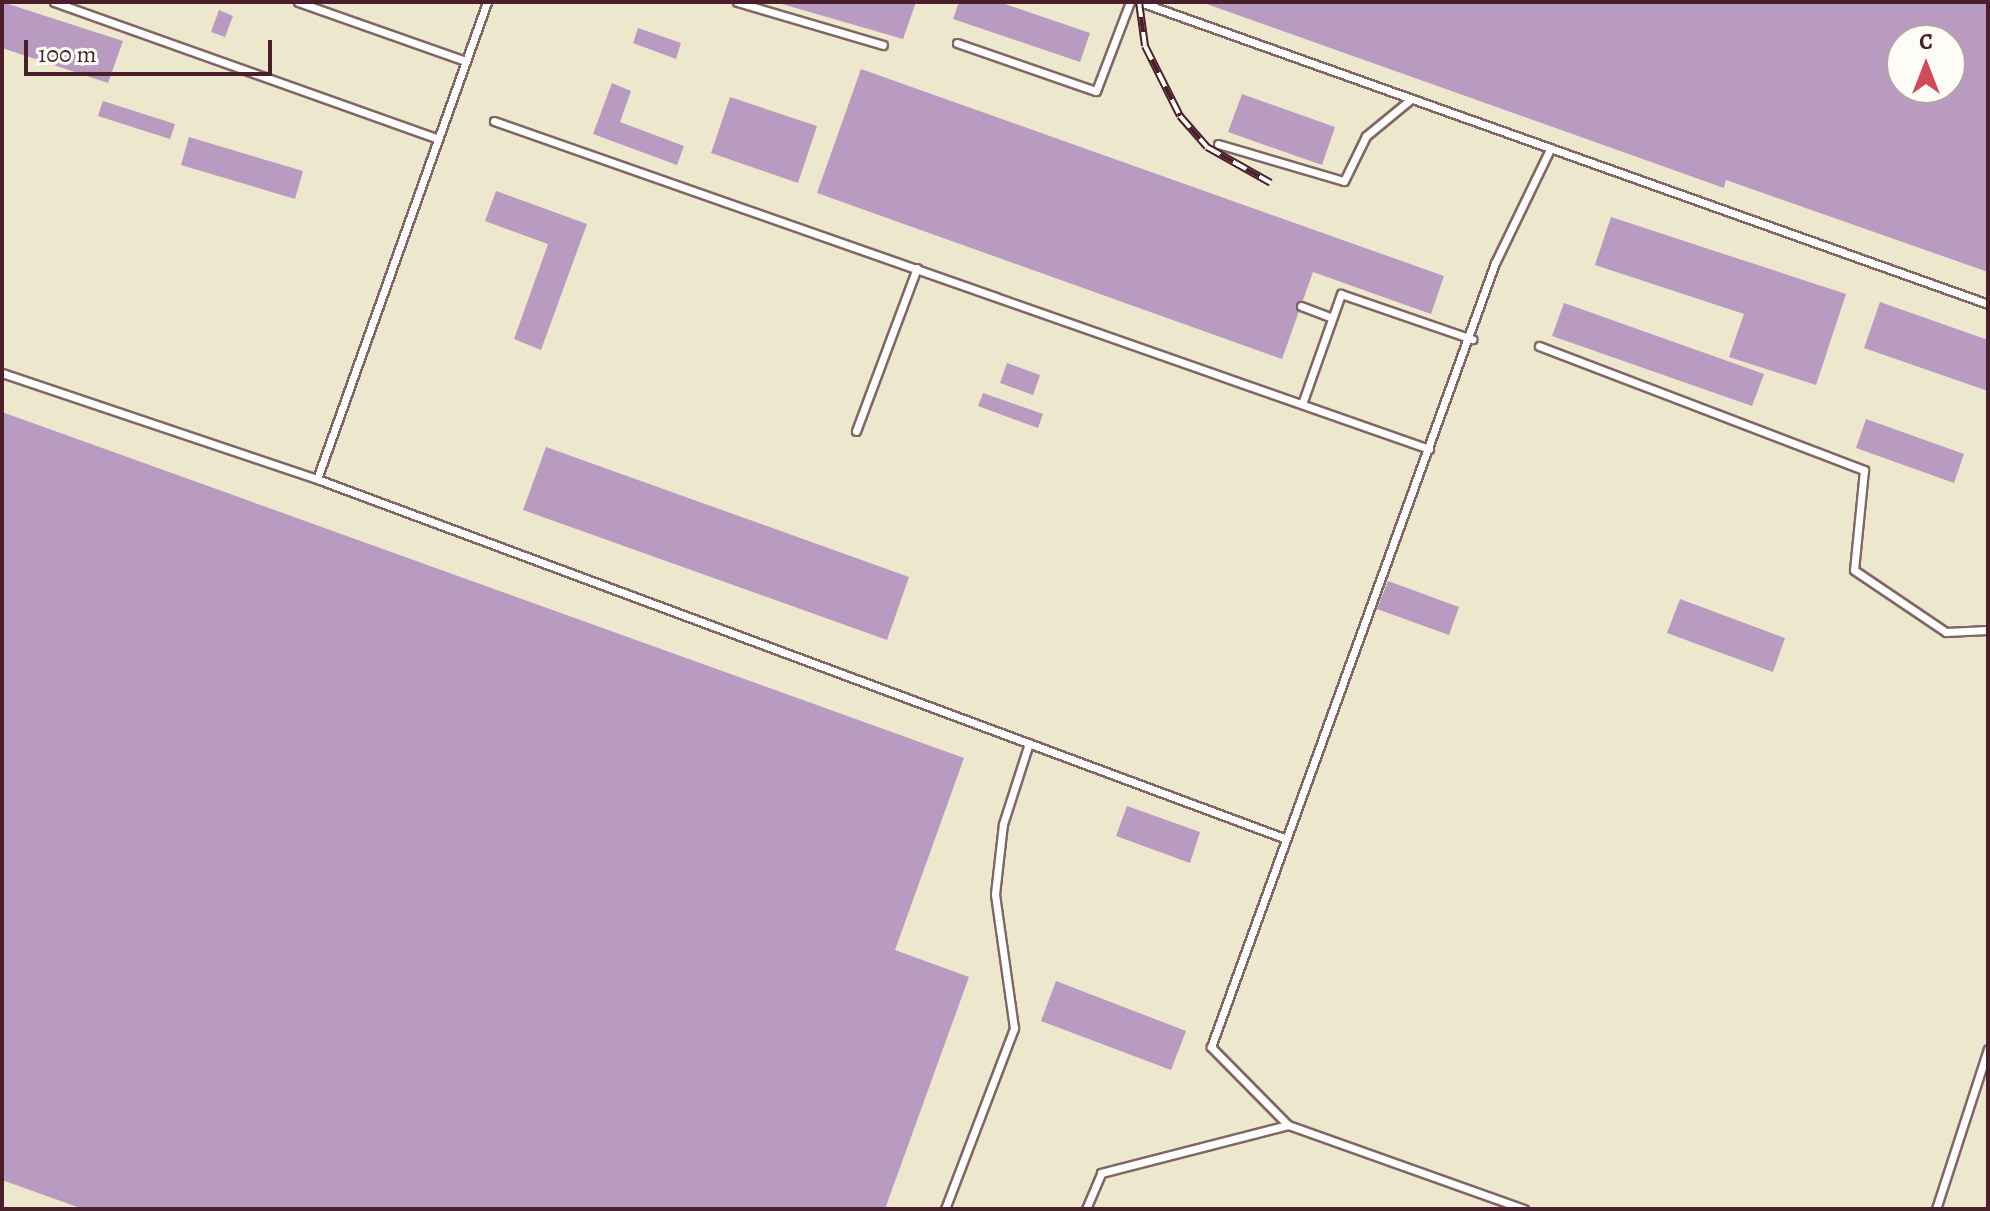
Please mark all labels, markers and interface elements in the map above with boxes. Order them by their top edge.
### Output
scale bar [28,24,276,74]
north arrow [1886,24,1966,104]
text: С [1919,27,1933,57]
text: 100 m [38,38,97,70]

